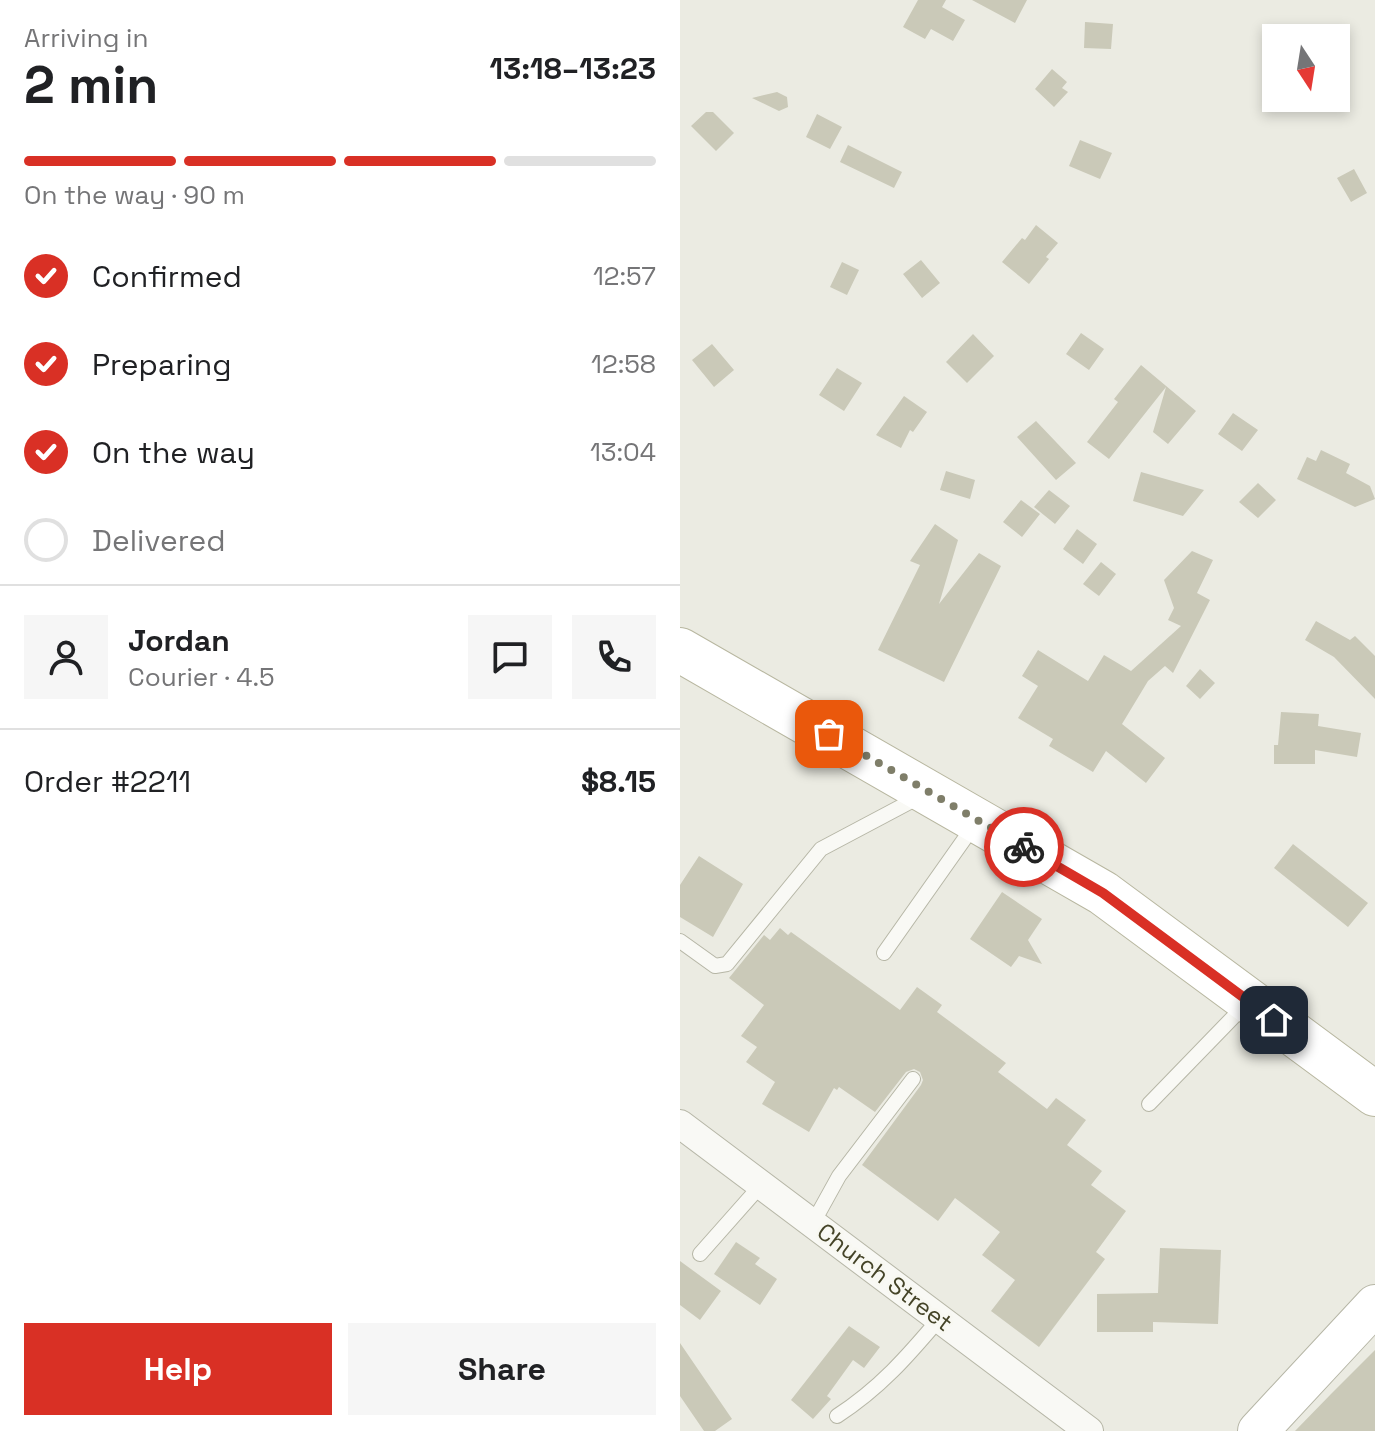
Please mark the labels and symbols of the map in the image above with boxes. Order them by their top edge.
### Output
north arrow [1262,24,1350,112]
pin [795,700,863,768]
courier [984,807,1064,887]
pin [1240,986,1308,1054]
street label: Church Street [811,1216,959,1338]

